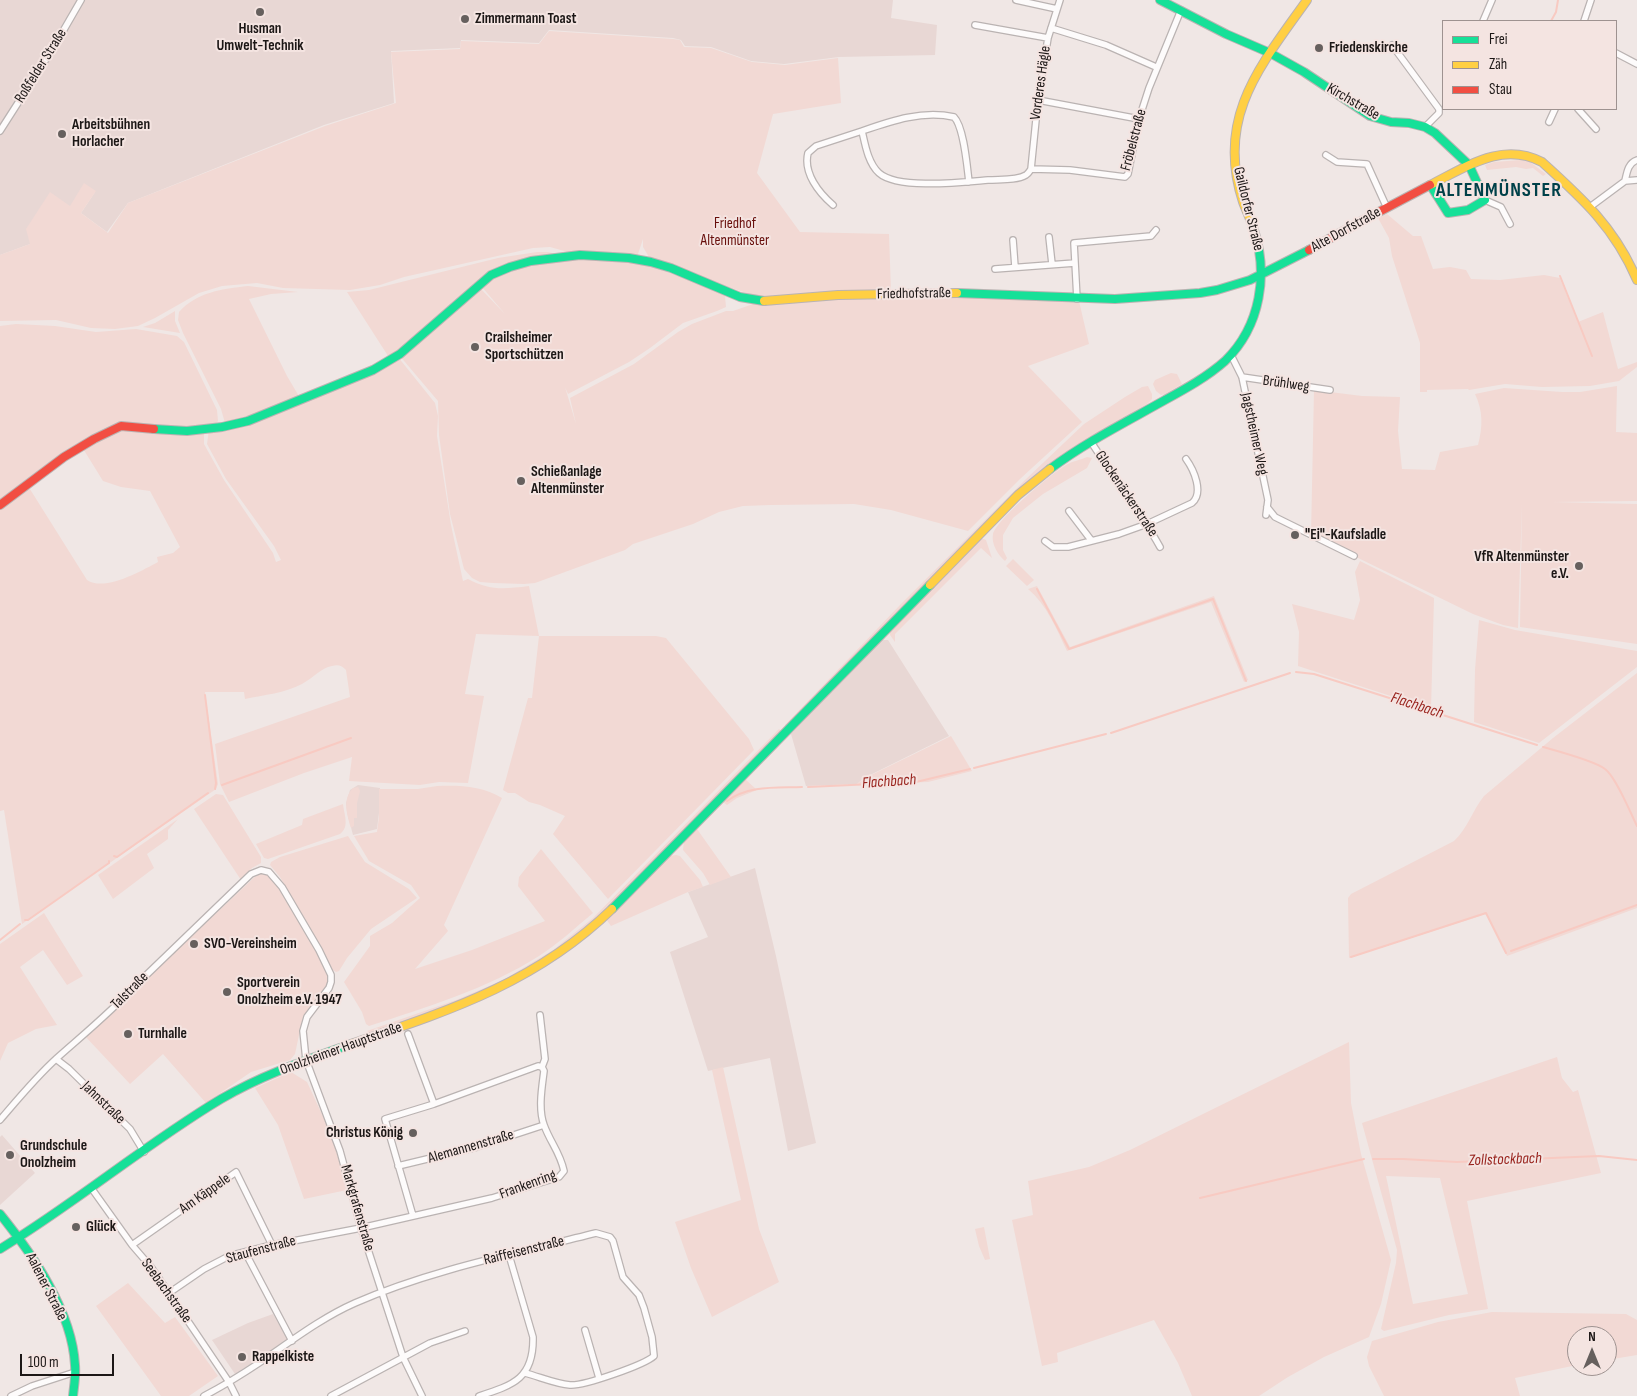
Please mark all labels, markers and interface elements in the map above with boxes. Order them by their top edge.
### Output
marker: Husman Umwelt-Technik [254,6,266,18]
place label: Zimmermann Toast [475,10,576,28]
marker: Zimmermann Toast [459,13,471,25]
place label: Husman Umwelt-Technik [216,20,304,55]
legend [1442,20,1617,110]
street label: Roßfelder Straße [11,26,71,106]
text: Frei [1489,30,1508,49]
place label: Friedenskirche [1329,39,1408,57]
marker: Friedenskirche [1313,42,1325,54]
street label: Vorderes Hägle [1027,45,1055,121]
text: Zäh [1489,55,1507,74]
street label: Kirchstraße [1323,80,1383,124]
text: Stau [1489,80,1512,99]
street label: Fröbelstraße [1117,107,1151,173]
place label: Arbeitsbühnen Horlacher [72,116,150,151]
marker: Arbeitsbühnen Horlacher [56,128,68,140]
street label: Gaildorfer Straße [1229,165,1267,253]
district label: ALTENMÜNSTER [1435,179,1563,203]
street label: Alte Dorfstraße [1308,204,1384,256]
park label: Friedhof Altenmünster [701,215,769,250]
street label: Friedhofstraße [877,284,951,304]
place label: Crailsheimer Sportschützen [485,329,564,364]
marker: Crailsheimer Sportschützen [469,341,481,353]
street label: Brühlweg [1262,372,1310,396]
street label: Jagstheimer Weg [1236,391,1272,477]
street label: Glockenäckerstraße [1091,448,1161,540]
place label: Schießanlage Altenmünster [531,463,604,498]
marker: Schießanlage Altenmünster [515,475,527,487]
place label: "Ei"-Kaufsladle [1305,526,1386,544]
marker: "Ei"-Kaufsladle [1289,529,1301,541]
place label: VfR Altenmünster e.V. [1474,548,1569,583]
marker: VfR Altenmünster e.V. [1573,560,1585,572]
water label: Flachbach [1388,688,1446,724]
water label: Flachbach [861,771,917,793]
place label: SVO-Vereinsheim [204,935,297,953]
marker: SVO-Vereinsheim [188,938,200,950]
street label: Talstraße [107,968,153,1014]
place label: Sportverein Onolzheim e.V. 1947 [237,974,342,1009]
marker: Sportverein Onolzheim e.V. 1947 [221,986,233,998]
street label: Onolzheimer Hauptstraße [278,1019,404,1079]
place label: Turnhalle [138,1025,187,1043]
marker: Turnhalle [122,1028,134,1040]
street label: Jahnstraße [77,1078,129,1128]
place label: Christus König [326,1124,403,1142]
street label: Alemannenstraße [426,1126,516,1168]
marker: Christus König [407,1127,419,1139]
place label: Grundschule Onolzheim [20,1137,87,1172]
marker: Grundschule Onolzheim [4,1149,16,1161]
water label: Zollstockbach [1468,1149,1542,1171]
street label: Markgrafenstraße [336,1163,378,1253]
street label: Frankenring [497,1166,559,1204]
street label: Am Käppele [176,1170,234,1218]
place label: Glück [86,1218,116,1236]
marker: Glück [70,1221,82,1233]
street label: Staufenstraße [224,1232,298,1268]
street label: Raiffeisenstraße [482,1232,566,1270]
street label: Aalener Straße [21,1250,71,1324]
street label: Seebachstraße [137,1255,195,1327]
north arrow [1567,1326,1617,1376]
text: N [1588,1328,1596,1345]
scale bar [22,1344,116,1376]
place label: Rappelkiste [252,1348,314,1366]
marker: Rappelkiste [236,1351,248,1363]
text: 100 m [28,1353,59,1372]

